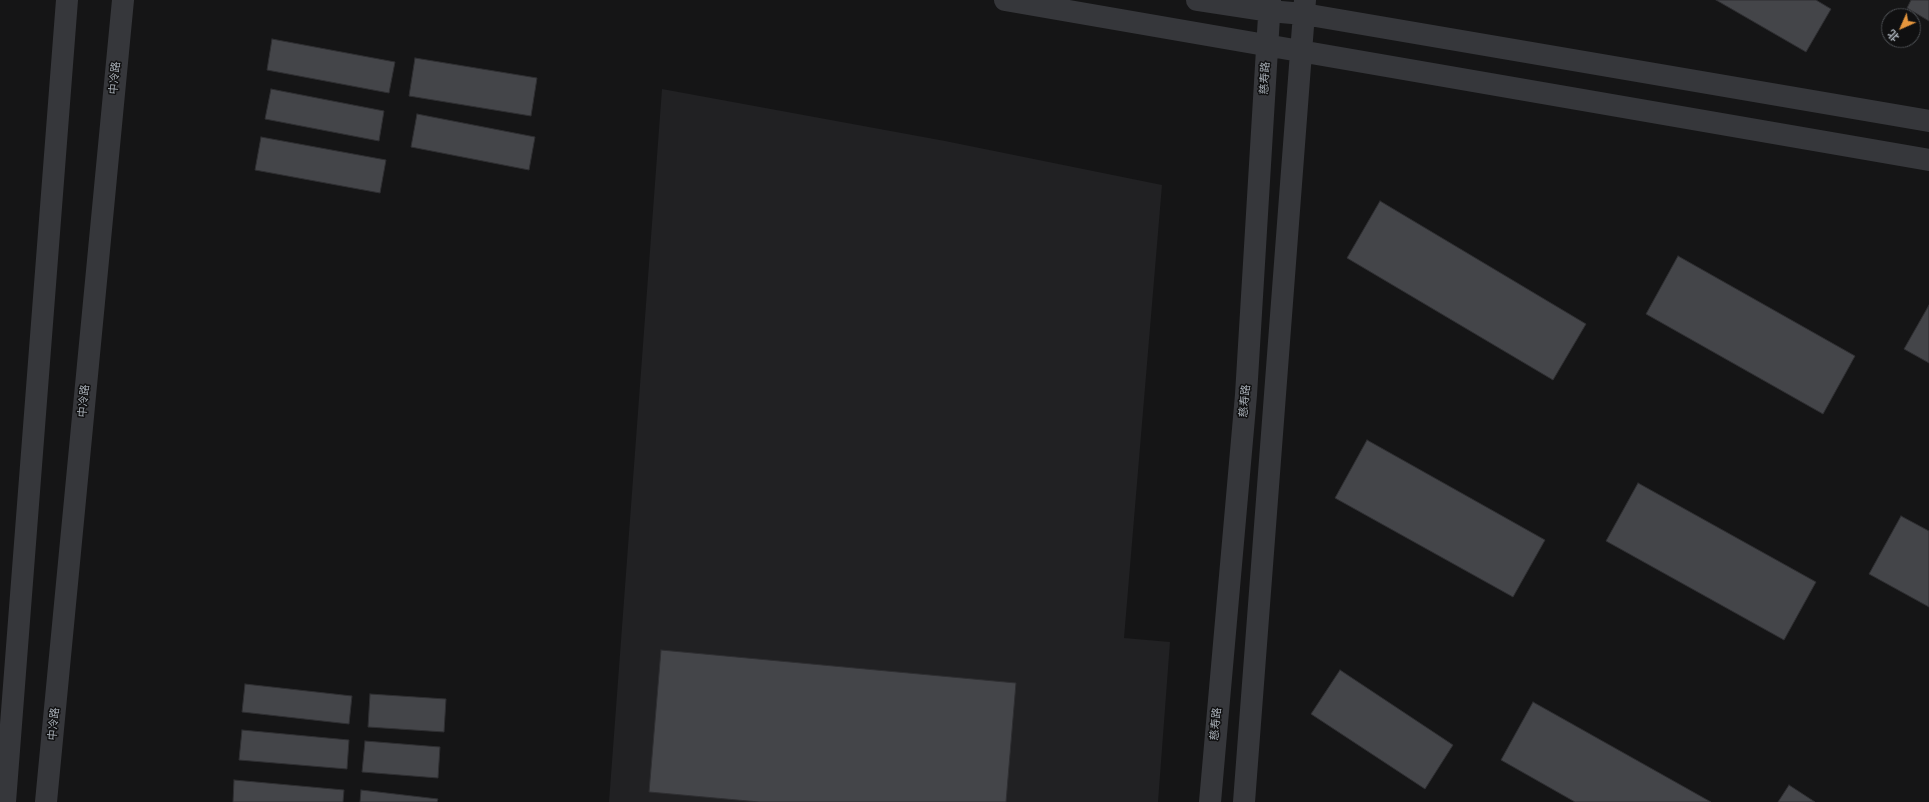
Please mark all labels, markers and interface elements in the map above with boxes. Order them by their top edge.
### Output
north arrow [1881,8,1921,48]
text: 北 [1884,27,1902,45]
street label: 中冷路 [107,61,123,95]
street label: 慈寿路 [1258,61,1272,95]
street label: 中冷路 [76,384,92,418]
street label: 慈寿路 [1237,384,1253,418]
street label: 中冷路 [46,707,62,741]
street label: 慈寿路 [1208,707,1224,741]

